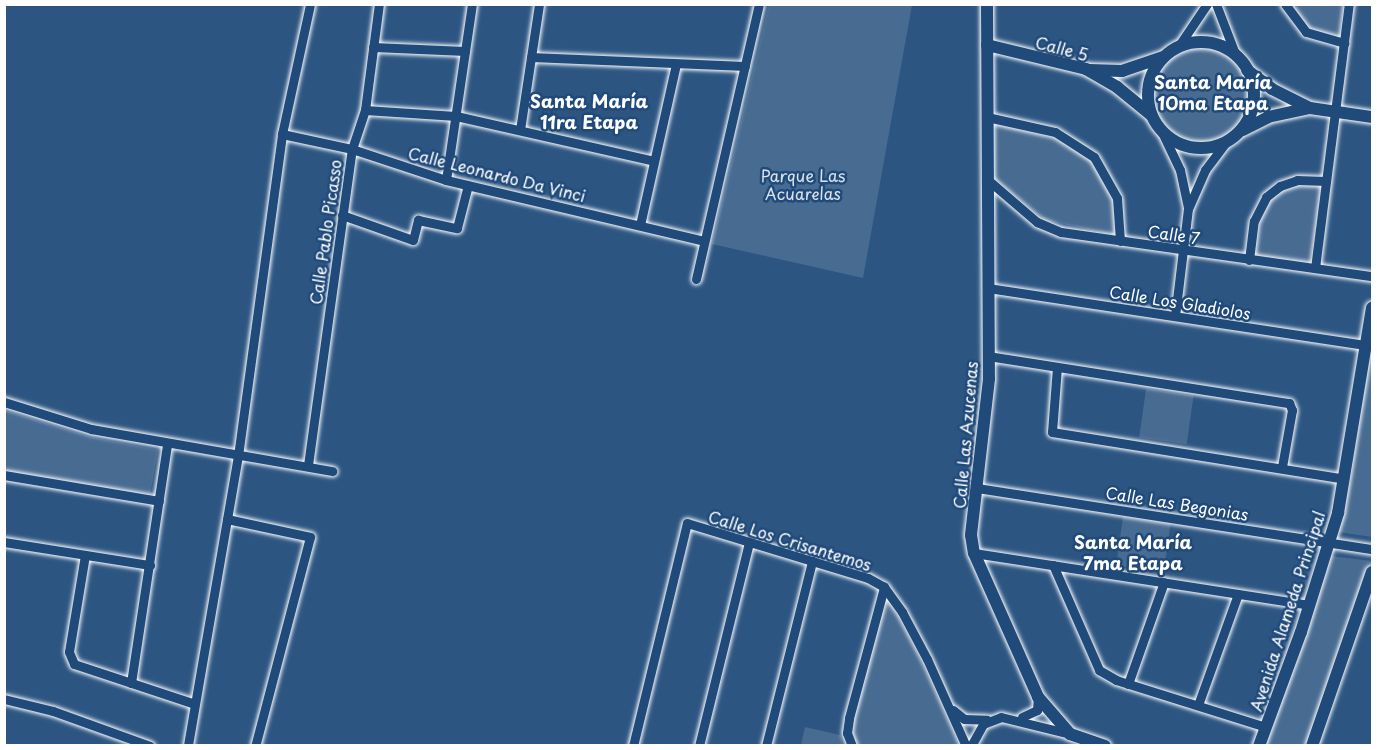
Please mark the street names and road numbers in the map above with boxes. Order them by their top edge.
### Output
street label: Calle 5 [1033,32,1091,64]
street label: Calle Leonardo Da Vinci [405,142,589,206]
street label: Calle Pablo Picasso [305,158,345,306]
street label: Calle 7 [1146,221,1202,247]
street label: Calle Los Gladiolos [1107,281,1253,323]
street label: Calle Las Azucenas [949,361,981,509]
street label: Calle Las Begonias [1104,482,1250,524]
street label: Calle Los Crisantemos [706,506,874,574]
street label: Avenida Alameda Principal [1246,510,1328,712]

